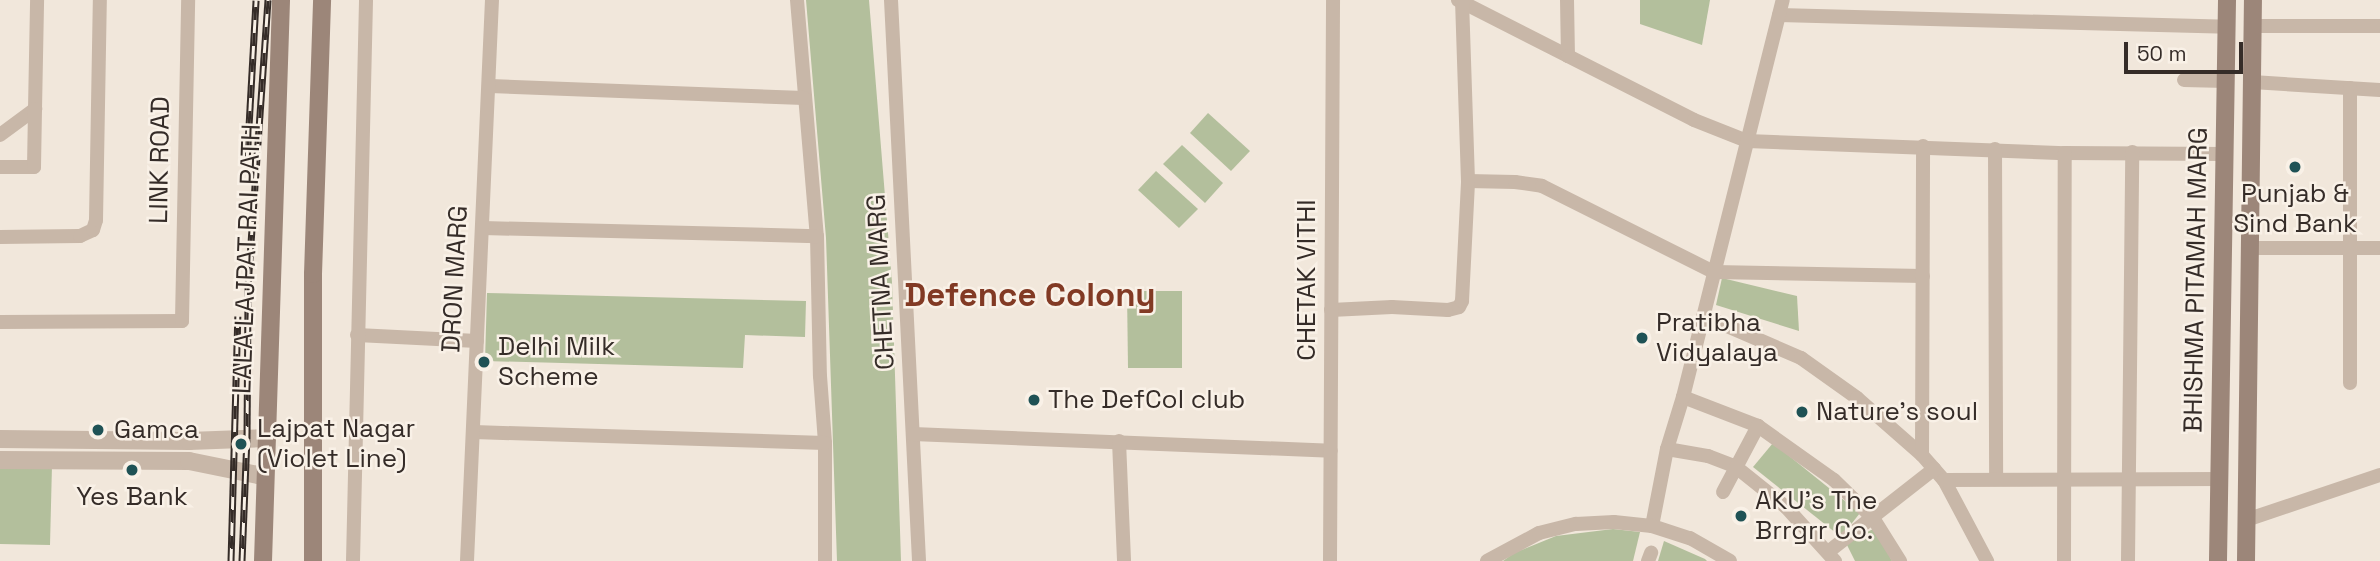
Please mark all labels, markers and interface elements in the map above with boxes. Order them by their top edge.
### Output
scale bar [2128,28,2247,72]
text: 50 m [2137,40,2187,67]
street label: LINK ROAD [143,96,177,224]
street label: LALA LAJPAT RAI PATH [227,123,267,395]
street label: BHISHMA PITAMAH MARG [2178,127,2214,433]
marker: Punjab & Sind Bank [2287,159,2303,175]
place label: Punjab & Sind Bank [2233,178,2357,240]
street label: CHETNA MARG [861,193,901,371]
street label: CHETAK VITHI [1291,199,1323,361]
street label: DRON MARG [436,205,474,353]
district label: Defence Colony [904,276,1156,316]
place label: Pratibha Vidyalaya [1656,307,1778,368]
marker: Pratibha Vidyalaya [1634,330,1650,346]
place label: Delhi Milk Scheme [498,331,615,392]
marker: Delhi Milk Scheme [476,354,492,370]
place label: The DefCol club [1048,384,1245,416]
marker: The DefCol club [1026,392,1042,408]
place label: Nature's soul [1816,396,1978,428]
marker: Nature's soul [1794,404,1810,420]
place label: Lajpat Nagar (Violet Line) [257,413,415,474]
place label: Gamca [114,414,199,446]
marker: Gamca [88,420,108,440]
marker: Lajpat Nagar (Violet Line) [231,434,251,454]
marker: Yes Bank [124,462,140,478]
place label: Yes Bank [76,481,188,513]
place label: AKU’s The Brrgrr Co. [1755,485,1878,546]
marker: AKU’s The Brrgrr Co. [1733,508,1749,524]

